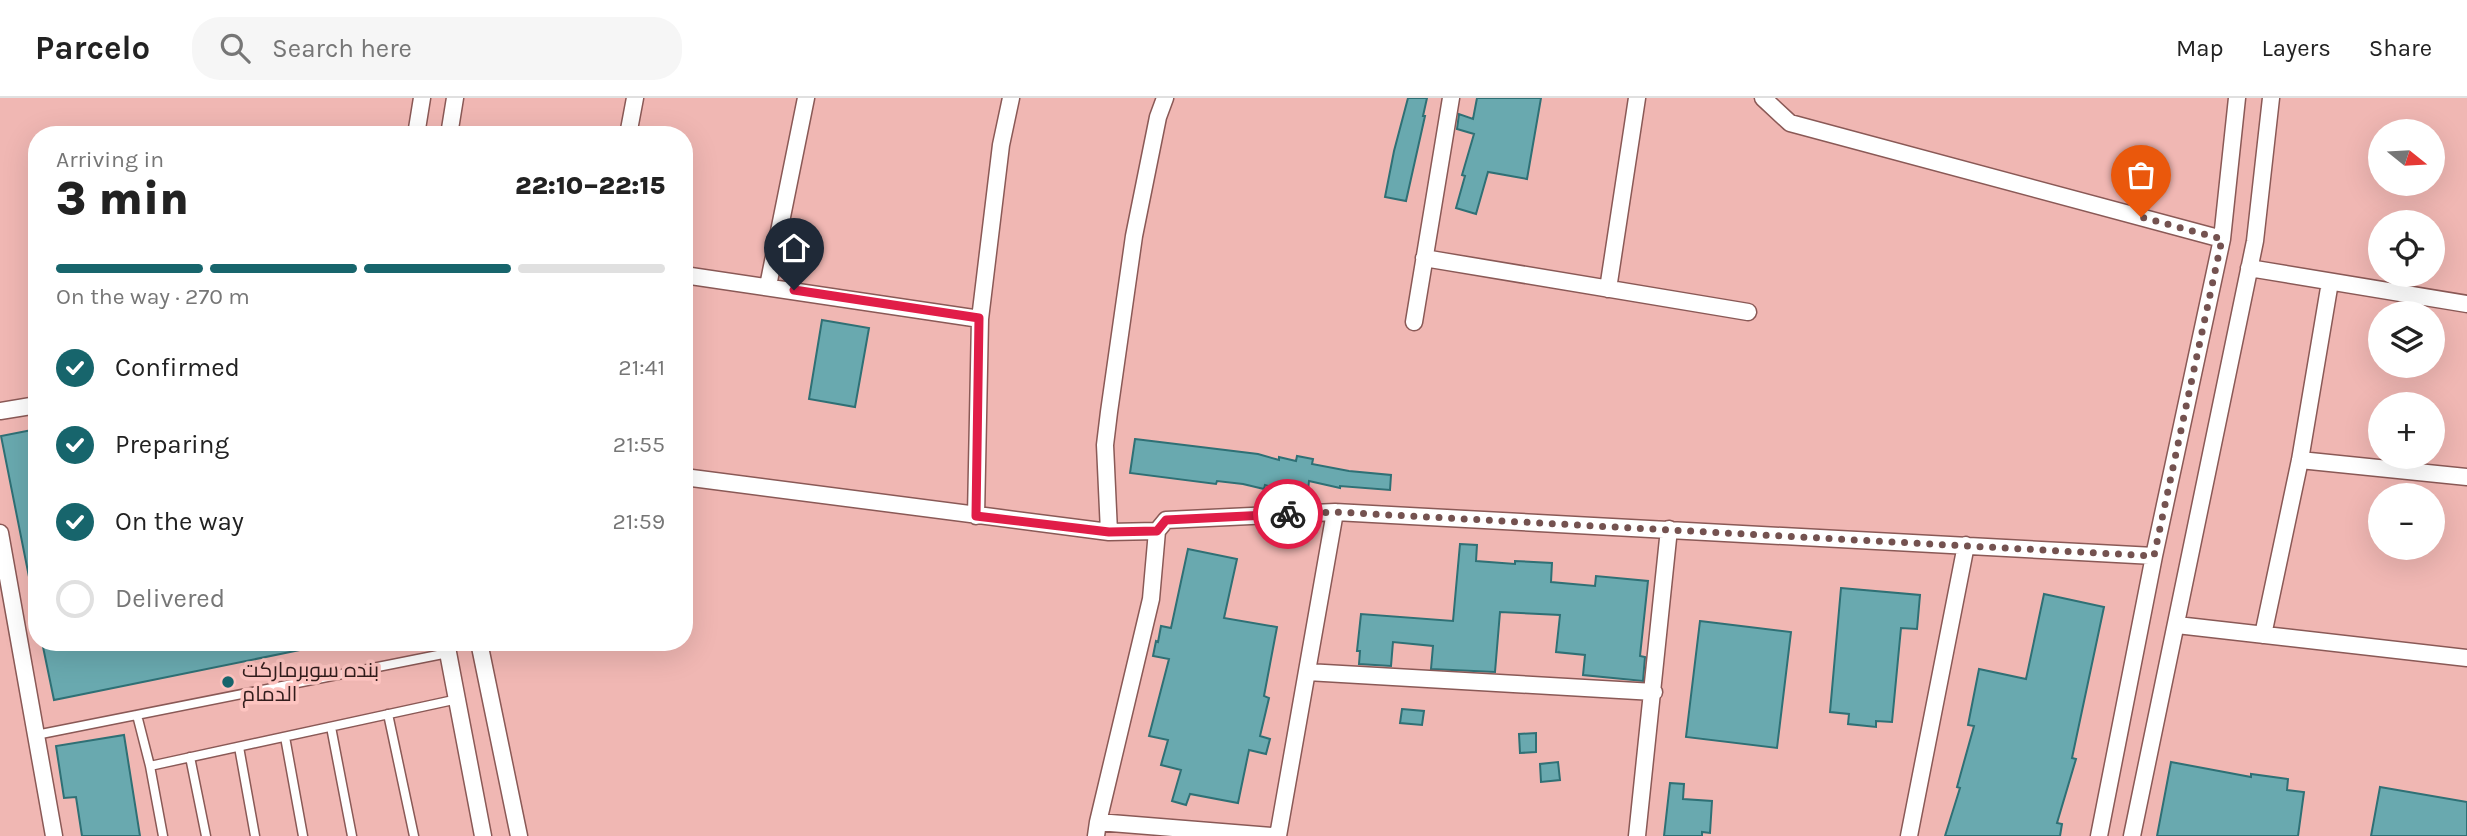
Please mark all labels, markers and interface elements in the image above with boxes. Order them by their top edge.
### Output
search box [192,17,682,80]
text: Parcelo [35,29,150,67]
icon: search [216,29,254,67]
text: Search here [272,33,412,64]
text: Map [2176,34,2224,62]
text: Layers [2262,34,2331,62]
text: Share [2369,34,2432,62]
north arrow [2368,119,2445,196]
map controls [2368,119,2445,560]
pin [2111,145,2171,217]
text: Arriving in [56,146,164,173]
icon: bag [2122,156,2160,194]
text: 22:10–22:15 [515,170,665,201]
text: 3 min [56,172,189,226]
button: locate [2368,210,2445,287]
pin [764,218,824,290]
icon: home [775,229,813,267]
text: On the way · 270 m [56,283,250,310]
button: layers [2368,301,2445,378]
icon: check [56,349,94,387]
text: Confirmed [115,352,240,383]
text: 21:41 [618,354,665,381]
button: + [2368,392,2445,469]
icon: check [56,426,94,464]
text: Preparing [115,429,229,460]
text: 21:55 [613,431,665,458]
courier [1253,479,1323,549]
button: − [2368,483,2445,560]
icon: bike [1269,495,1307,533]
icon: check [56,503,94,541]
text: On the way [115,506,244,537]
text: 21:59 [612,508,665,535]
text: Delivered [115,583,225,614]
place label: بنده سوبرماركت الدمام [242,658,379,708]
marker: بنده سوبرماركت الدمام [220,674,236,690]

